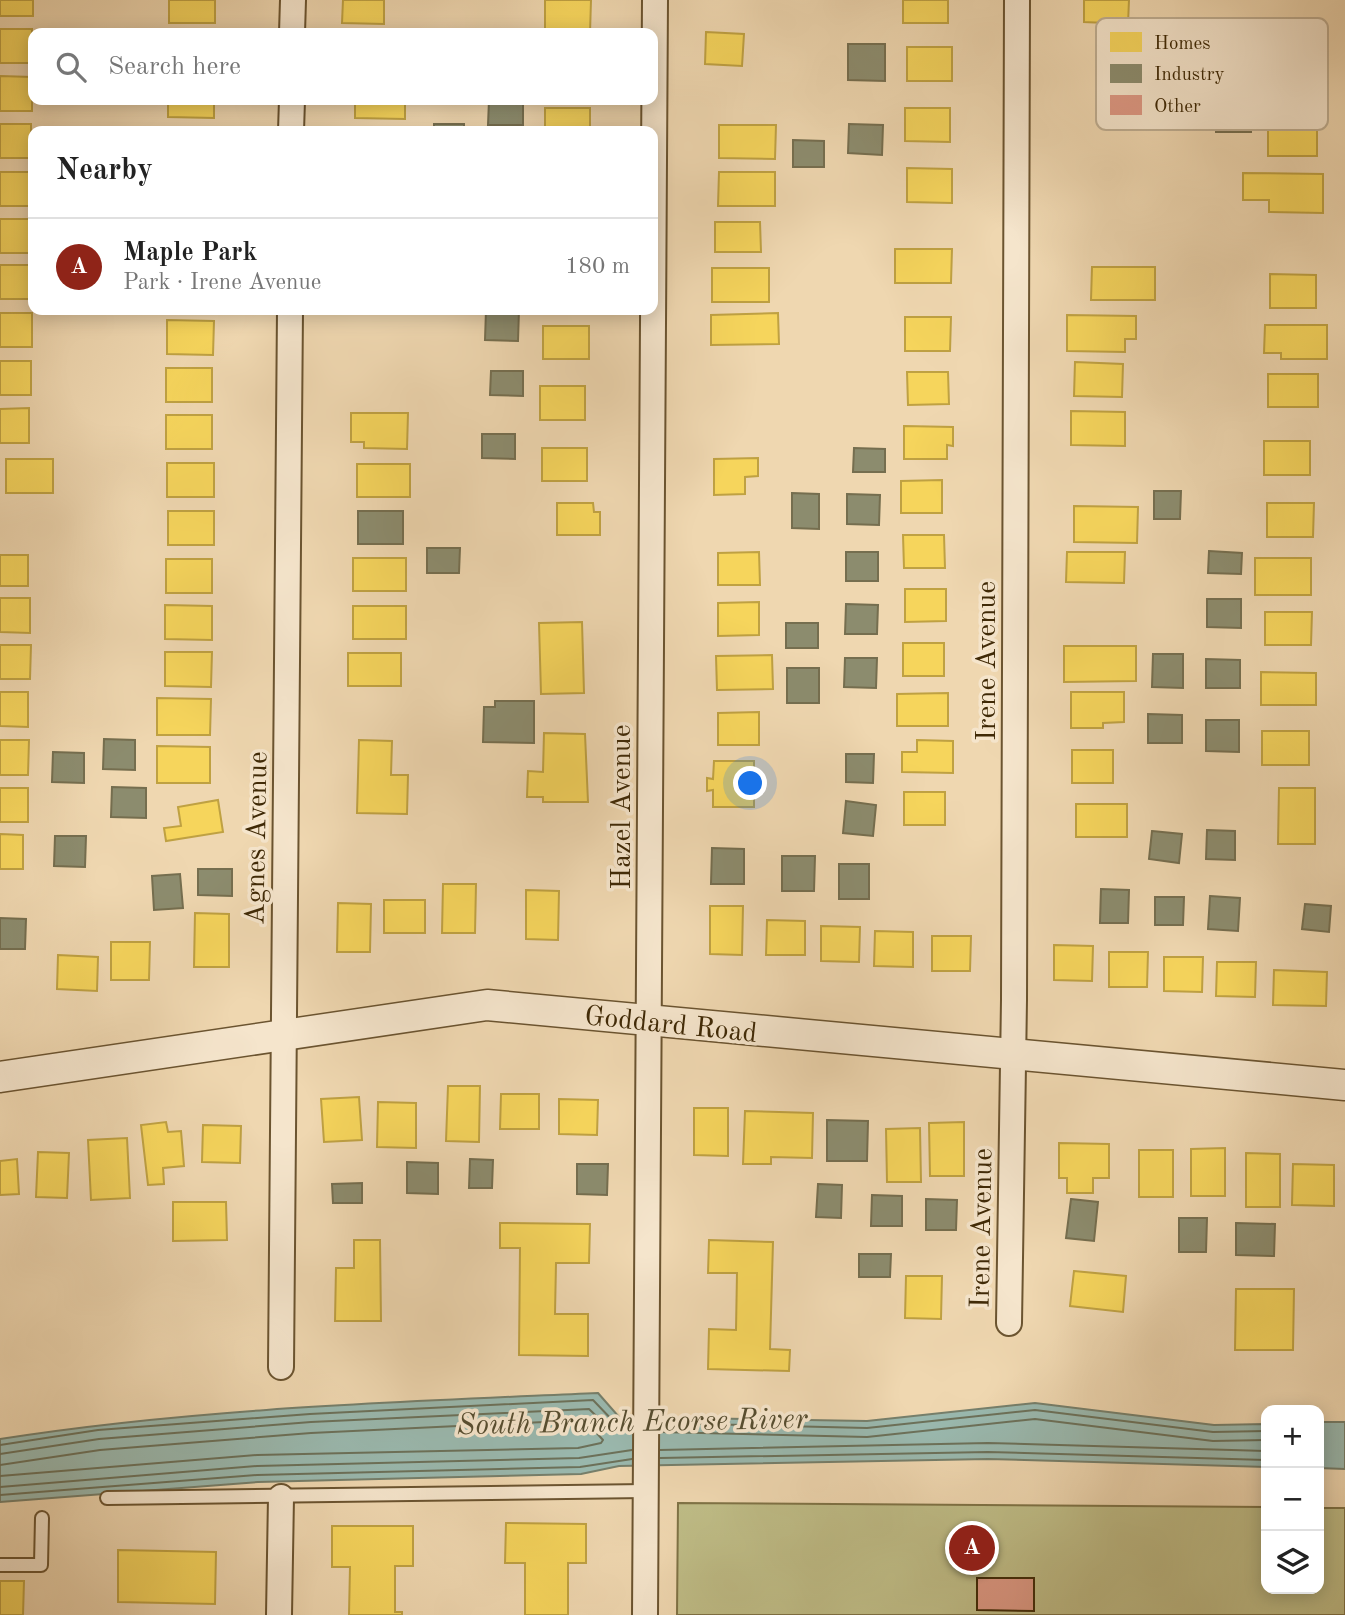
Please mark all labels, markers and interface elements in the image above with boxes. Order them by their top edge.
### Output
legend [1096,18,1328,130]
search box [28,28,658,105]
text: Homes [1154,35,1210,54]
icon: search [52,48,90,86]
text: Search here [108,54,241,80]
text: Industry [1154,66,1225,85]
text: Other [1154,98,1201,117]
text: Nearby [56,156,153,186]
text: Maple Park [123,240,257,266]
text: A [70,255,88,278]
text: 180 m [565,255,630,278]
text: Park · Irene Avenue [123,271,321,294]
street label: Irene Avenue [974,581,1002,741]
street label: Hazel Avenue [609,724,637,890]
street label: Agnes Avenue [242,751,274,925]
your location [733,766,767,800]
street label: Goddard Road [583,1003,758,1049]
street label: Irene Avenue [968,1148,998,1308]
water label: South Branch Ecorse River [456,1405,809,1441]
map controls [1261,1405,1324,1594]
button: + [1261,1405,1324,1468]
button: − [1261,1468,1324,1531]
pin: A [949,1522,995,1574]
button: layers [1261,1531,1324,1594]

